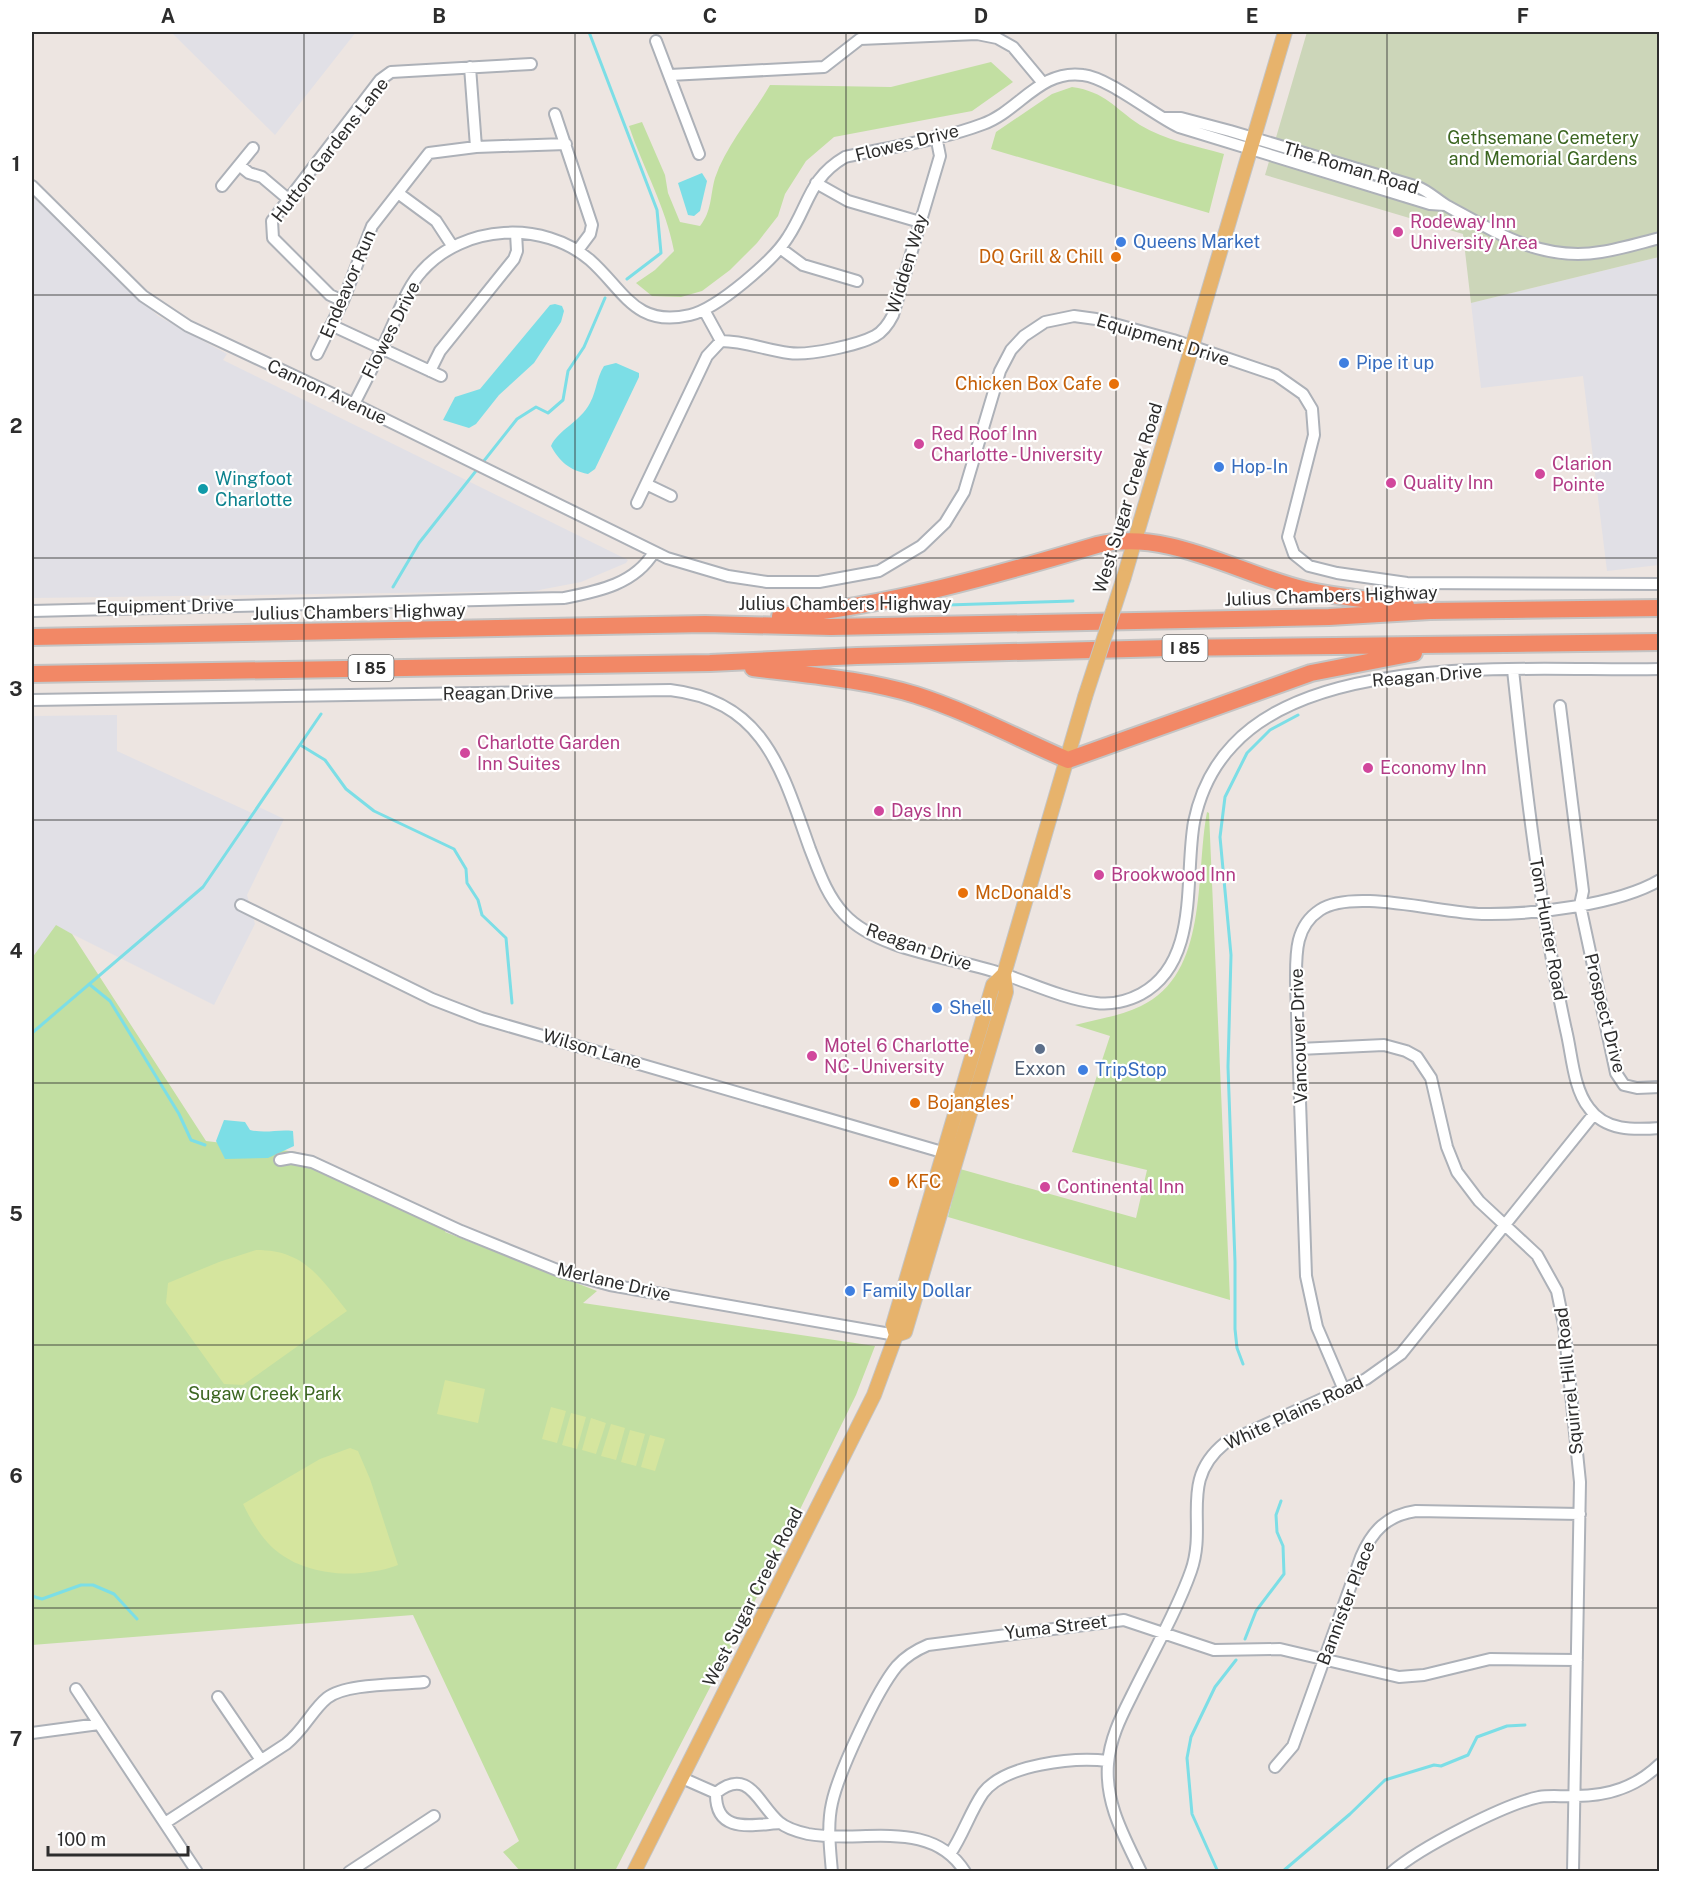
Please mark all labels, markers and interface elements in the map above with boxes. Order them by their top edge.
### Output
text: A [161,4,175,28]
text: B [432,4,446,28]
text: C [703,4,717,28]
text: D [974,4,988,28]
text: E [1246,4,1258,28]
text: F [1517,4,1529,28]
street label: Hutton Gardens Lane [267,73,392,226]
street label: Flowes Drive [853,119,961,166]
park label: Gethsemane Cemetery and Memorial Gardens [1447,127,1639,169]
street label: The Roman Road [1281,137,1421,198]
text: 1 [12,152,20,176]
street label: Widden Way [881,211,932,316]
place label: Rodeway Inn University Area [1410,211,1538,253]
marker: Rodeway Inn University Area [1391,225,1405,239]
street label: Endeavor Run [315,227,380,341]
place label: Queens Market [1133,231,1260,252]
marker: Queens Market [1114,235,1128,249]
place label: DQ Grill & Chill [979,246,1104,267]
marker: DQ Grill & Chill [1109,250,1123,264]
street label: Flowes Drive [357,278,424,382]
street label: Equipment Drive [1094,309,1232,370]
place label: Pipe it up [1356,352,1434,373]
street label: Cannon Avenue [264,355,390,428]
marker: Pipe it up [1337,356,1351,370]
place label: Chicken Box Cafe [955,373,1102,394]
marker: Chicken Box Cafe [1107,377,1121,391]
street label: West Sugar Creek Road [1088,400,1167,596]
text: 2 [10,414,22,438]
place label: Red Roof Inn Charlotte - University [931,423,1103,465]
marker: Red Roof Inn Charlotte - University [912,437,926,451]
place label: Clarion Pointe [1552,453,1612,495]
place label: Hop-In [1231,456,1288,477]
marker: Hop-In [1212,460,1226,474]
marker: Clarion Pointe [1533,467,1547,481]
place label: Wingfoot Charlotte [215,468,293,510]
place label: Quality Inn [1403,472,1494,493]
marker: Quality Inn [1384,476,1398,490]
marker: Wingfoot Charlotte [196,482,210,496]
street label: Julius Chambers Highway [1224,581,1438,610]
street label: Julius Chambers Highway [738,593,952,614]
street label: Equipment Drive [96,594,234,617]
street label: Julius Chambers Highway [252,599,466,624]
road number: I 85 [1162,635,1208,661]
road number: I 85 [348,655,394,681]
street label: Reagan Drive [1371,660,1483,691]
text: 3 [9,677,23,701]
street label: Reagan Drive [442,681,553,704]
place label: Charlotte Garden Inn Suites [477,732,620,774]
marker: Charlotte Garden Inn Suites [458,746,472,760]
place label: Economy Inn [1380,757,1487,778]
marker: Economy Inn [1361,761,1375,775]
place label: Days Inn [891,800,962,821]
marker: Days Inn [872,804,886,818]
street label: Tom Hunter Road [1526,856,1571,1002]
place label: Brookwood Inn [1111,864,1236,885]
marker: Brookwood Inn [1092,868,1106,882]
place label: McDonald's [975,882,1071,903]
marker: McDonald's [956,886,970,900]
street label: Reagan Drive [863,919,975,974]
text: 4 [9,939,23,963]
street label: Prospect Drive [1581,951,1630,1075]
street label: Vancouver Drive [1286,968,1311,1104]
place label: Shell [949,997,992,1018]
marker: Shell [930,1001,944,1015]
street label: Wilson Lane [540,1024,644,1073]
place label: Motel 6 Charlotte, NC - University [824,1035,974,1077]
marker: Exxon [1033,1042,1047,1056]
marker: Motel 6 Charlotte, NC - University [805,1049,819,1063]
place label: Exxon [1014,1058,1066,1079]
place label: TripStop [1095,1059,1167,1080]
marker: TripStop [1076,1063,1090,1077]
place label: Bojangles' [927,1092,1014,1113]
marker: Bojangles' [908,1096,922,1110]
place label: KFC [906,1171,941,1192]
marker: KFC [887,1175,901,1189]
place label: Continental Inn [1057,1176,1184,1197]
marker: Continental Inn [1038,1180,1052,1194]
text: 5 [9,1202,23,1226]
street label: Merlane Drive [555,1258,673,1305]
place label: Family Dollar [862,1280,972,1301]
marker: Family Dollar [843,1284,857,1298]
street label: Squirrel Hill Road [1550,1306,1587,1456]
street label: White Plains Road [1221,1371,1367,1454]
park label: Sugaw Creek Park [188,1383,342,1404]
text: 6 [9,1464,23,1488]
street label: West Sugar Creek Road [698,1504,807,1690]
street label: Bannister Place [1312,1538,1379,1668]
street label: Yuma Street [1003,1610,1108,1643]
text: 7 [10,1727,22,1751]
scale bar [48,1819,188,1857]
text: 100 m [57,1829,106,1850]

